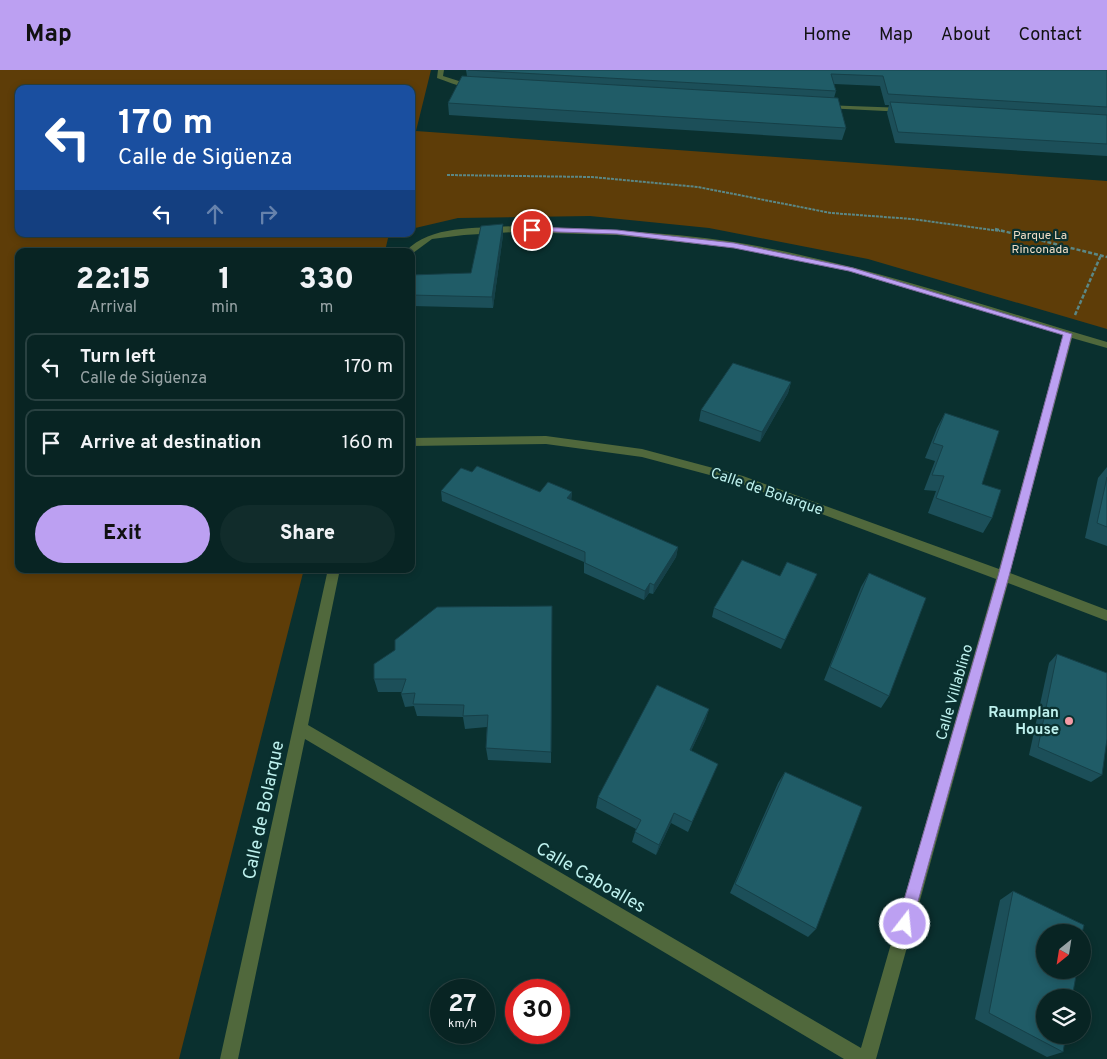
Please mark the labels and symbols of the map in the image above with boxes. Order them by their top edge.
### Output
pin [511,209,553,251]
park label: Parque La Rinconada [1011,228,1069,258]
street label: Calle de Bolarque [708,464,825,521]
street label: Calle Villablino [933,642,978,743]
place label: Raumplan House [988,704,1059,740]
marker: Raumplan House [1063,715,1075,727]
street label: Calle de Bolarque [239,739,290,882]
street label: Calle Caboalles [531,838,649,919]
position arrow [878,897,930,949]
north arrow [1036,924,1091,979]
speed limit sign: 30 [505,979,570,1044]

